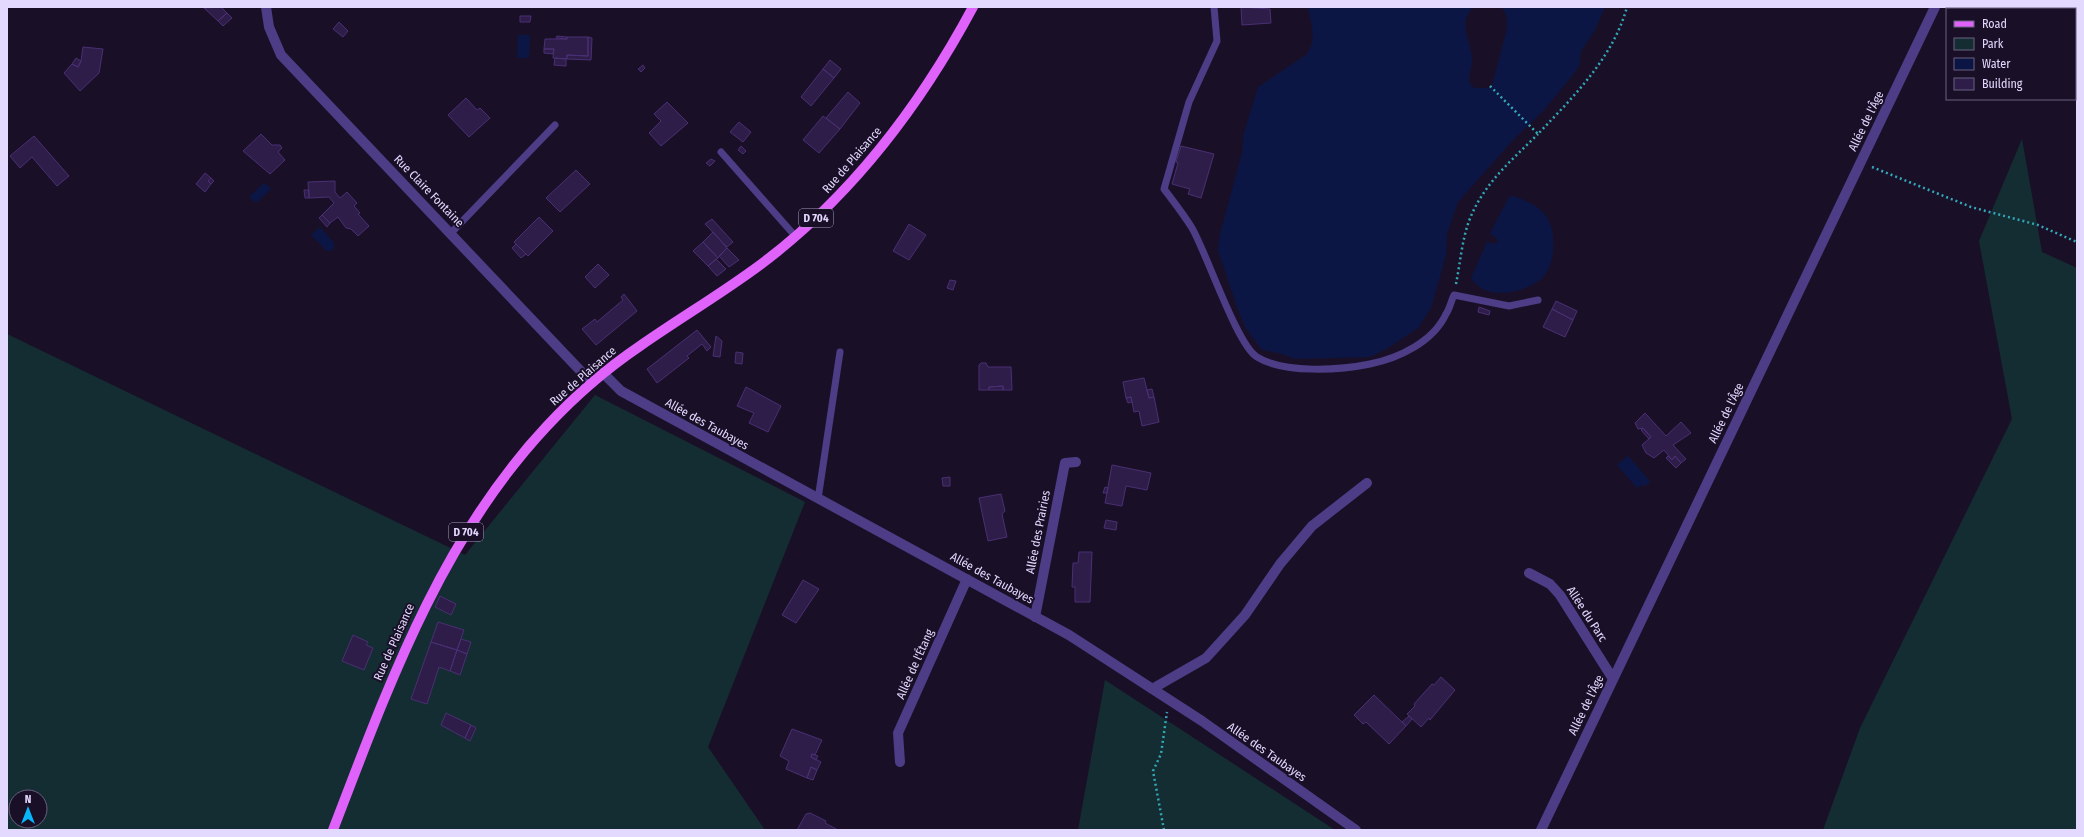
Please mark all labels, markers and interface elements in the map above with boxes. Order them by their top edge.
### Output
legend [1946,8,2076,100]
text: Road [1982,17,2007,31]
text: Park [1982,37,2004,51]
text: Water [1982,57,2011,71]
text: Building [1982,77,2023,91]
street label: Allée de l'Âge [1845,88,1887,153]
street label: Rue de Plaisance [819,124,885,196]
street label: Rue Claire Fontaine [391,152,467,230]
road number: D 704 [799,209,833,227]
street label: Rue de Plaisance [547,343,619,409]
street label: Allée de l'Âge [1705,380,1747,445]
street label: Allée des Taubayes [663,395,751,453]
street label: Allée des Prairies [1023,489,1053,575]
road number: D 704 [449,523,483,541]
street label: Allée des Taubayes [948,549,1036,607]
street label: Allée du Parc [1564,584,1610,644]
street label: Rue de Plaisance [371,601,417,683]
street label: Allée de l'Étang [892,626,937,701]
street label: Allée de l'Âge [1565,672,1607,737]
street label: Allée des Taubayes [1225,720,1309,784]
north arrow [8,789,48,829]
text: N [25,793,31,806]

